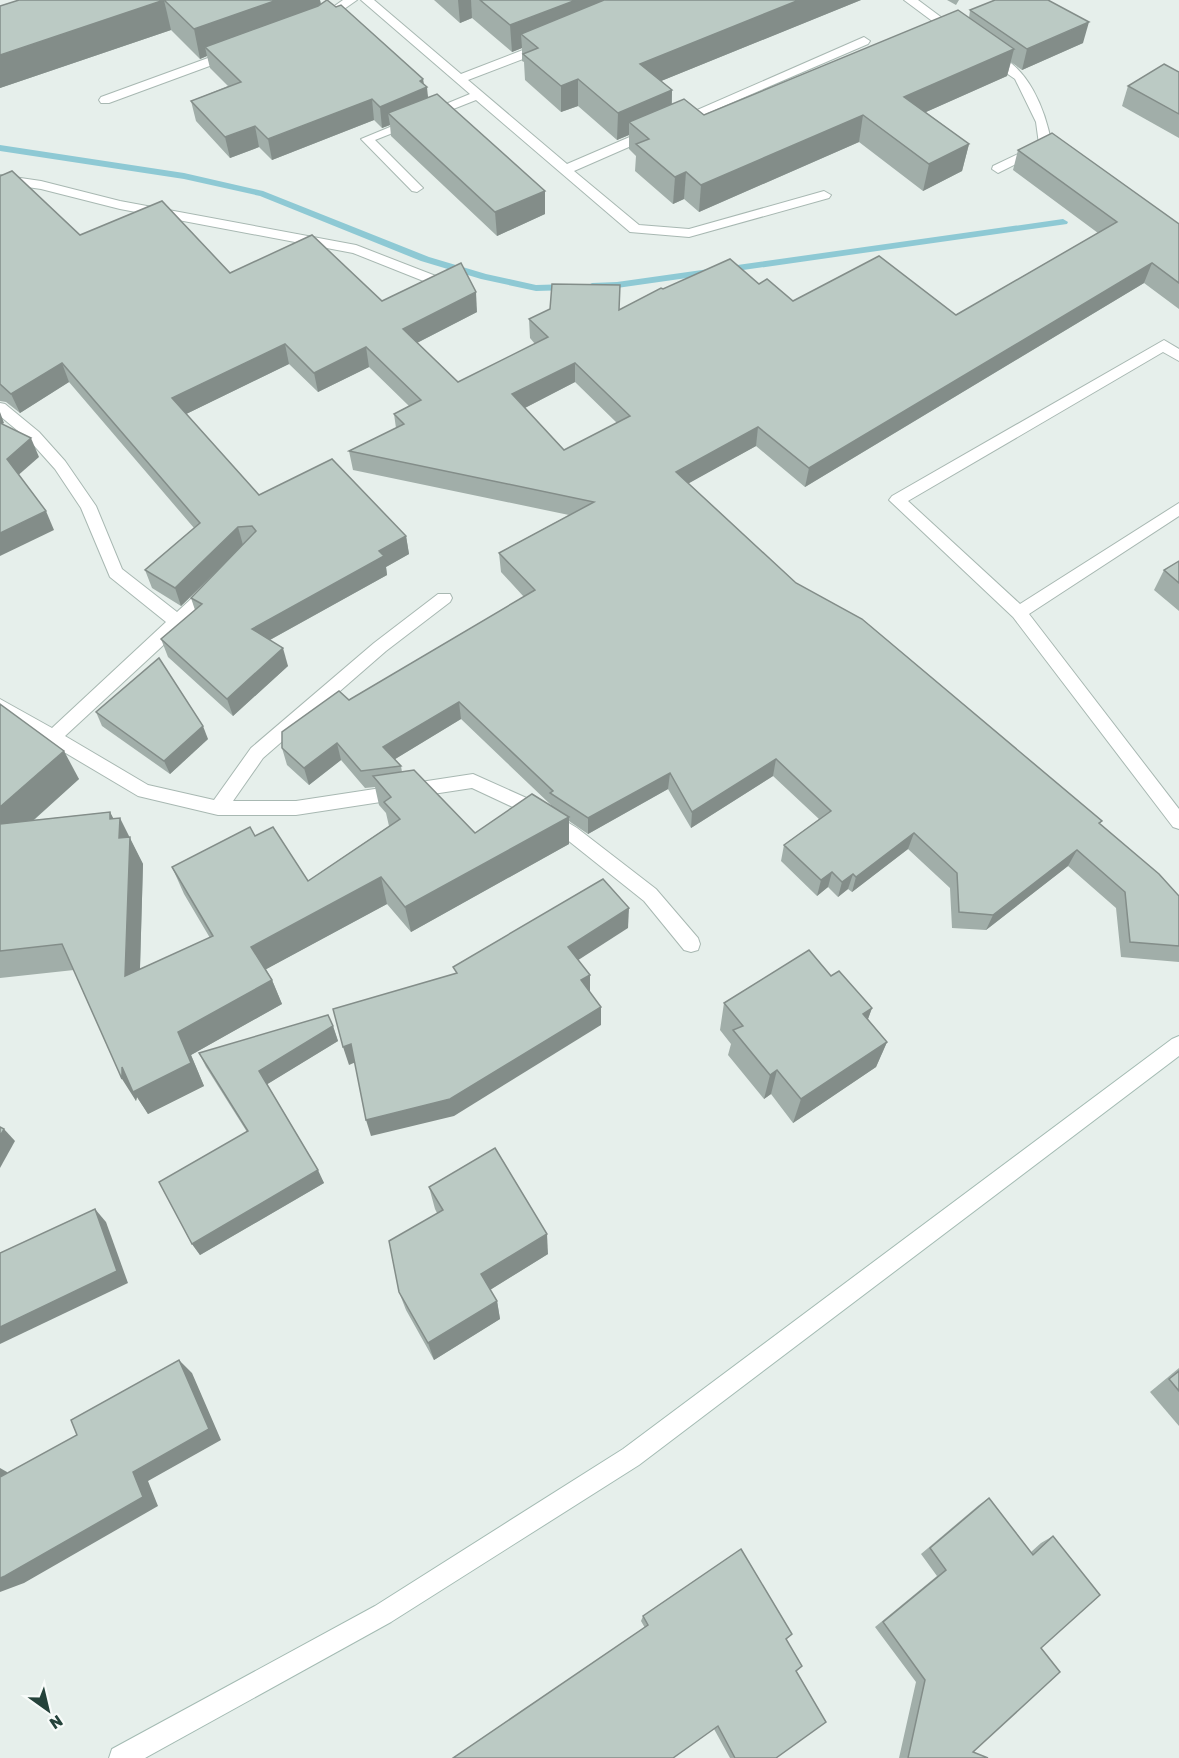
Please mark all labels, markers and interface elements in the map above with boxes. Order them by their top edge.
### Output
north arrow [18,1680,78,1740]
text: N [46,1711,66,1733]

